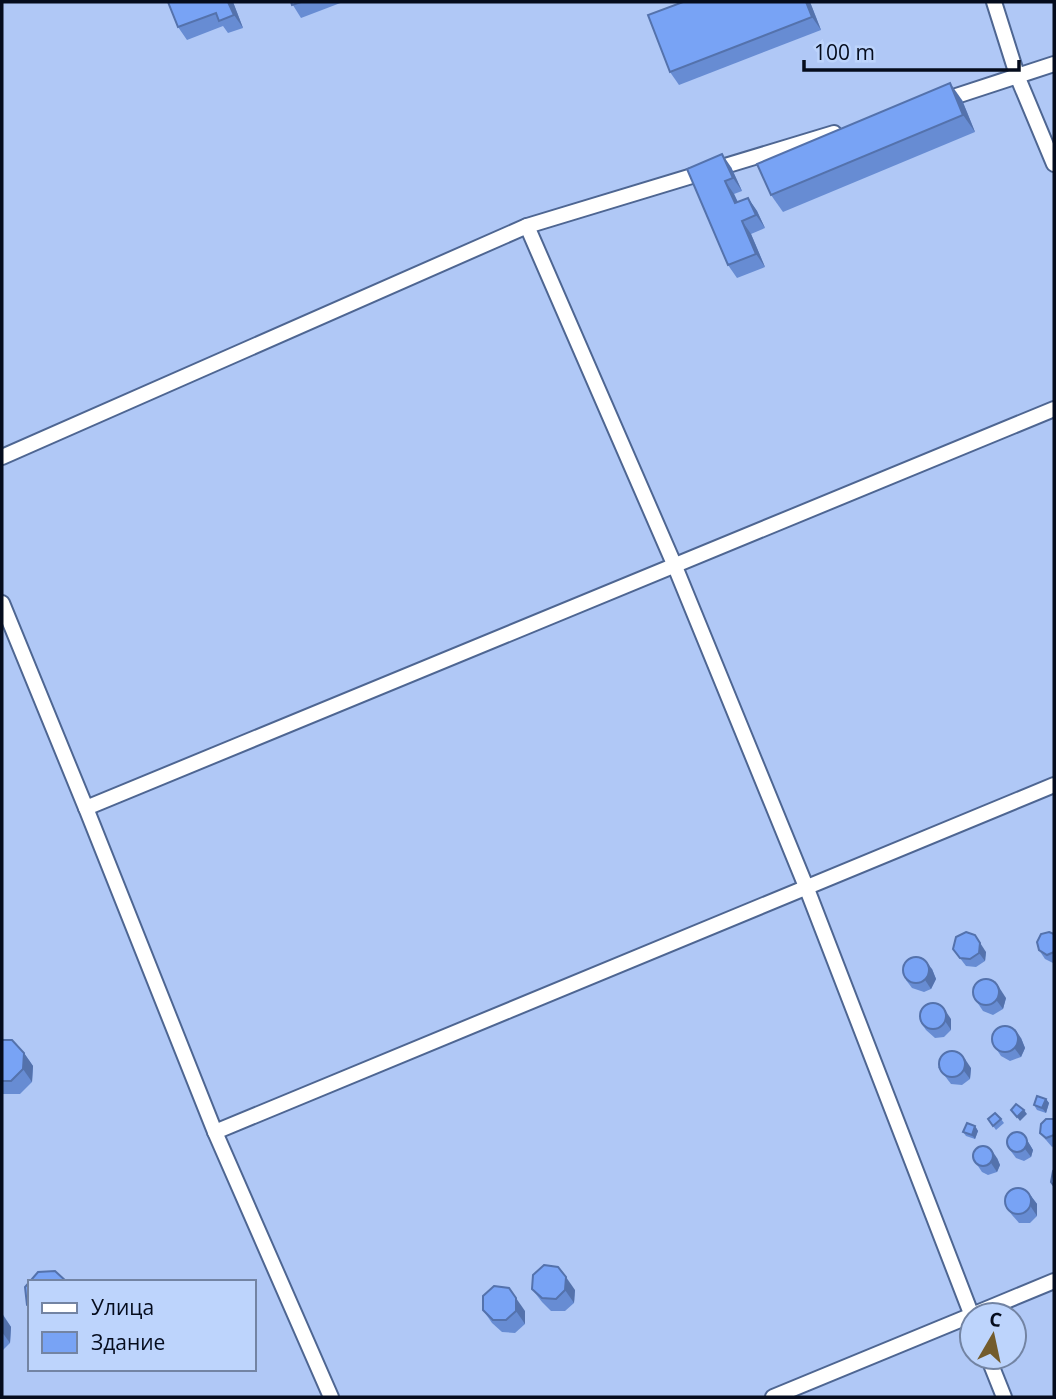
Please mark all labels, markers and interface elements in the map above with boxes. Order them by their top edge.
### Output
scale bar [804,28,1019,72]
text: 100 m [814,38,875,66]
legend [28,1280,256,1371]
text: Улица [91,1293,154,1321]
north arrow [958,1301,1028,1371]
text: С [988,1305,1004,1333]
text: Здание [91,1328,165,1356]

